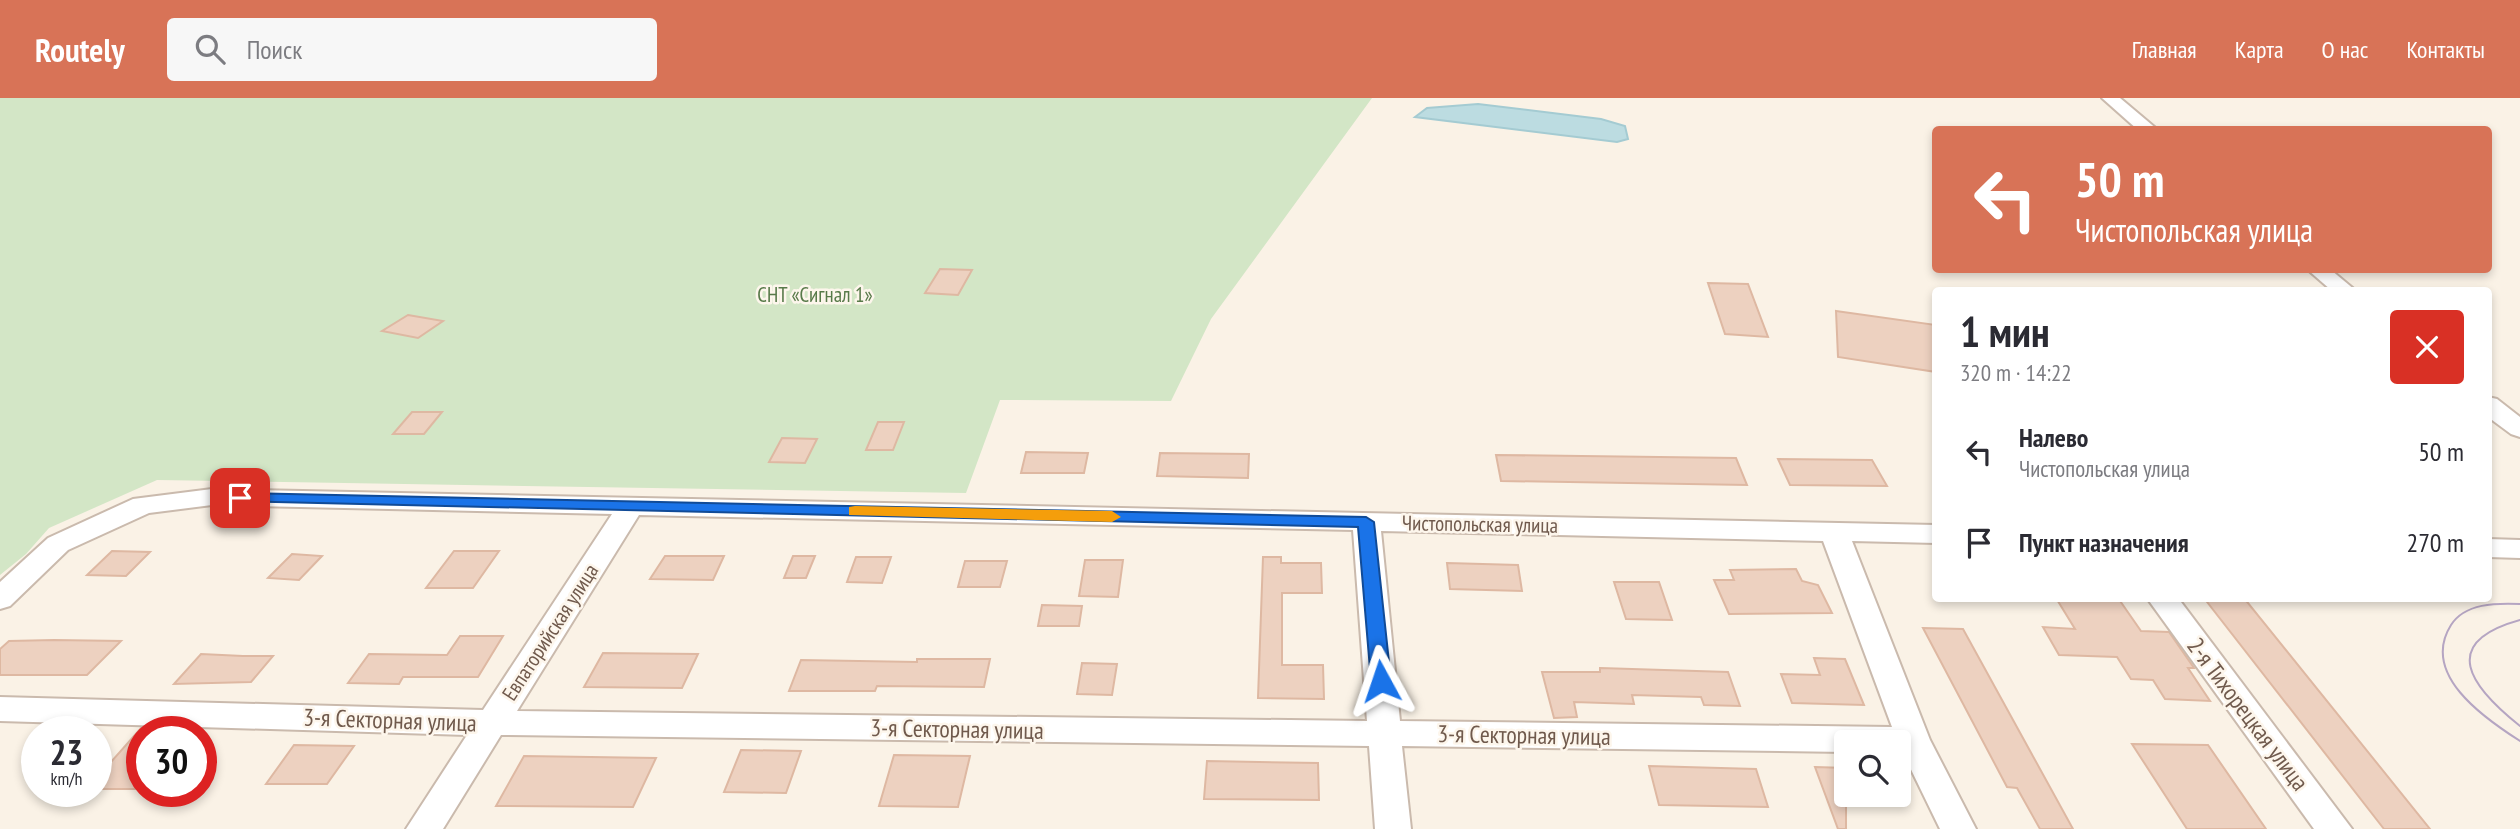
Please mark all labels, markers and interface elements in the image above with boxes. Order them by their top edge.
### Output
search box [167,18,657,81]
text: Routely [35,28,125,71]
icon: search [191,30,229,68]
text: Поиск [247,33,302,66]
text: Главная [2132,34,2197,65]
text: Карта [2235,34,2284,65]
text: О нас [2322,34,2368,65]
text: Контакты [2406,34,2485,65]
text: 50 m [2075,147,2164,211]
icon: left [1960,154,2051,245]
text: Чистопольская улица [2075,209,2313,251]
park label: СНТ «Сигнал 1» [757,281,873,308]
text: 1 мин [1960,304,2050,359]
button: close [2390,310,2464,384]
text: 320 m · 14:22 [1960,358,2072,387]
text: Налево [2019,421,2088,454]
icon: left [1960,433,1998,471]
text: 50 m [2418,435,2464,468]
text: Чистопольская улица [2019,454,2190,483]
pin [210,468,270,528]
icon: arrive [221,479,259,517]
street label: Чистопольская улица [1402,509,1558,539]
icon: arrive [1960,524,1998,562]
text: Пункт назначения [2019,526,2189,559]
text: 270 m [2406,526,2464,559]
street label: Евпаторийская улица [496,559,604,705]
street label: 2-я Тихорецкая улица [2180,631,2316,797]
position arrow [1344,644,1418,718]
street label: 3-я Секторная улица [303,701,477,739]
street label: 3-я Секторная улица [870,712,1044,746]
speed limit sign: 30 [126,716,217,807]
street label: 3-я Секторная улица [1437,718,1611,752]
text: 23 [50,729,83,775]
map controls [1834,730,1911,807]
button: search [1834,730,1911,807]
text: km/h [51,767,82,790]

